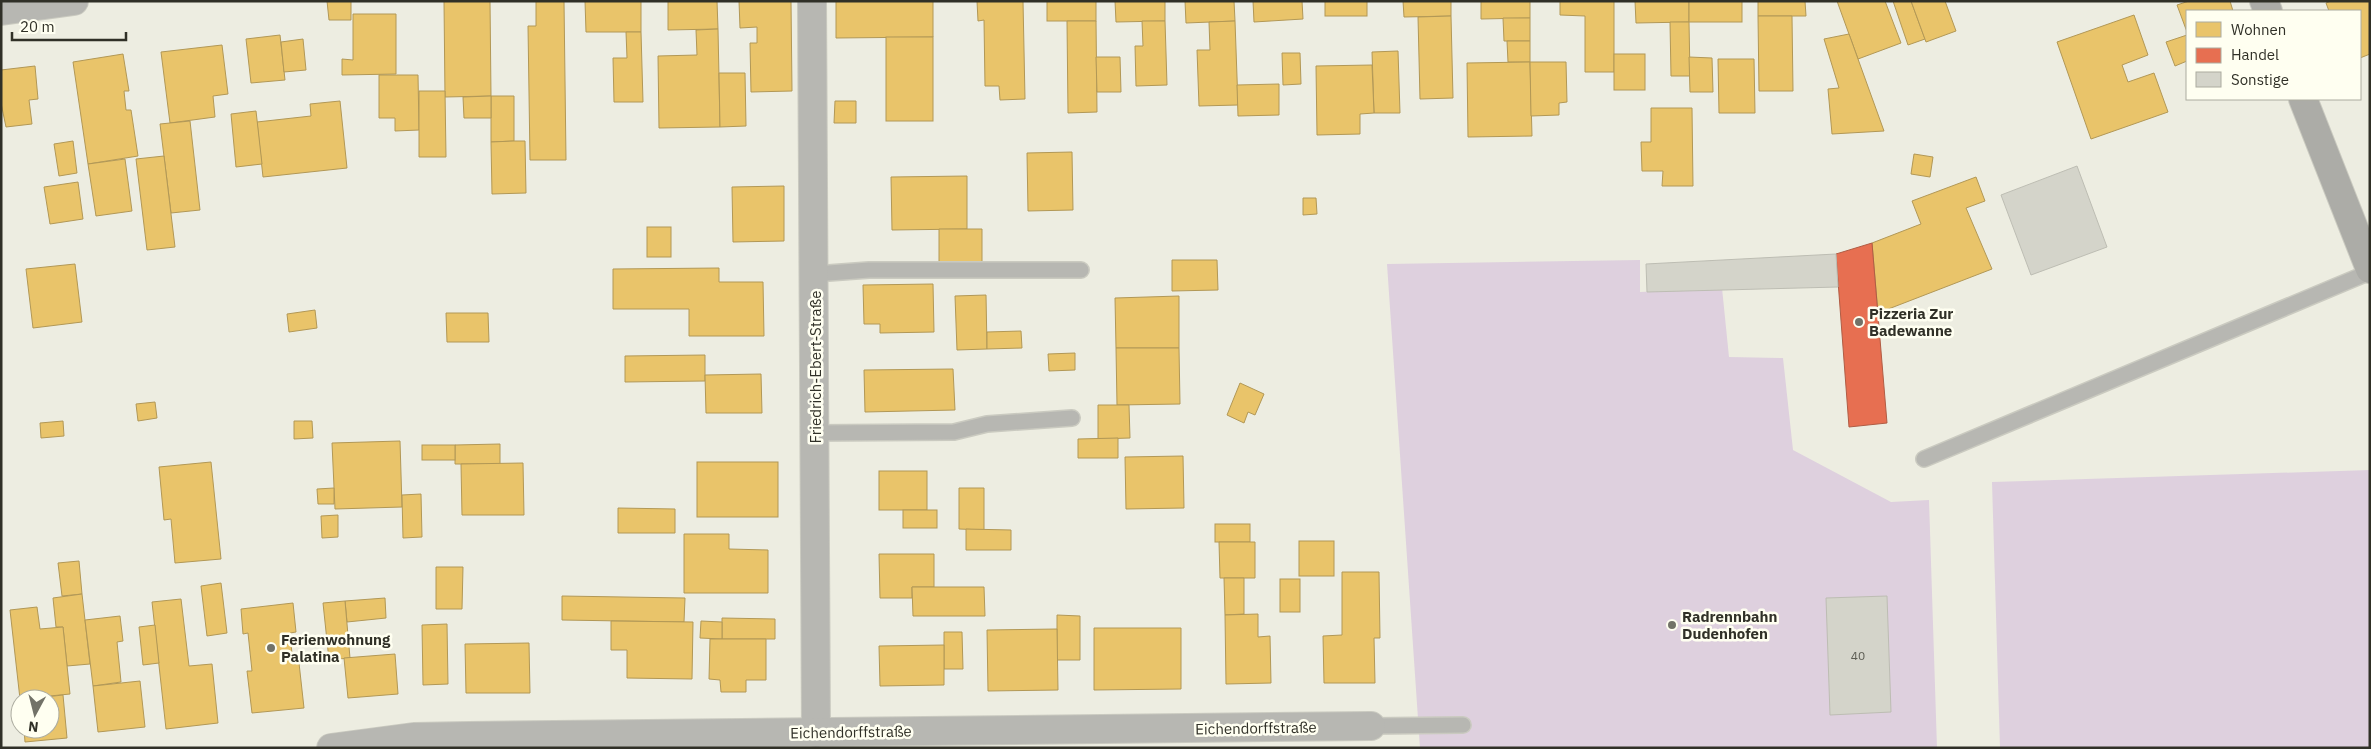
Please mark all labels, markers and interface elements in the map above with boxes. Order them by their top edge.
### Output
scale bar [12,10,126,42]
legend [2186,10,2361,100]
text: 20 m [20,17,55,36]
text: Wohnen [2231,20,2286,39]
text: Handel [2231,45,2279,64]
text: Sonstige [2231,70,2289,89]
street label: Friedrich-Ebert-Straße [806,291,825,443]
place label: Pizzeria Zur Badewanne [1869,304,1953,340]
marker: Pizzeria Zur Badewanne [1853,316,1865,328]
place label: Radrennbahn Dudenhofen [1682,607,1777,643]
marker: Radrennbahn Dudenhofen [1666,619,1678,631]
place label: Ferienwohnung Palatina [281,630,391,666]
marker: Ferienwohnung Palatina [265,642,277,654]
house number: 40 [1851,648,1865,663]
north arrow [10,689,60,739]
text: N [27,717,40,736]
street label: Eichendorffstraße [1195,717,1317,739]
street label: Eichendorffstraße [790,721,912,743]

